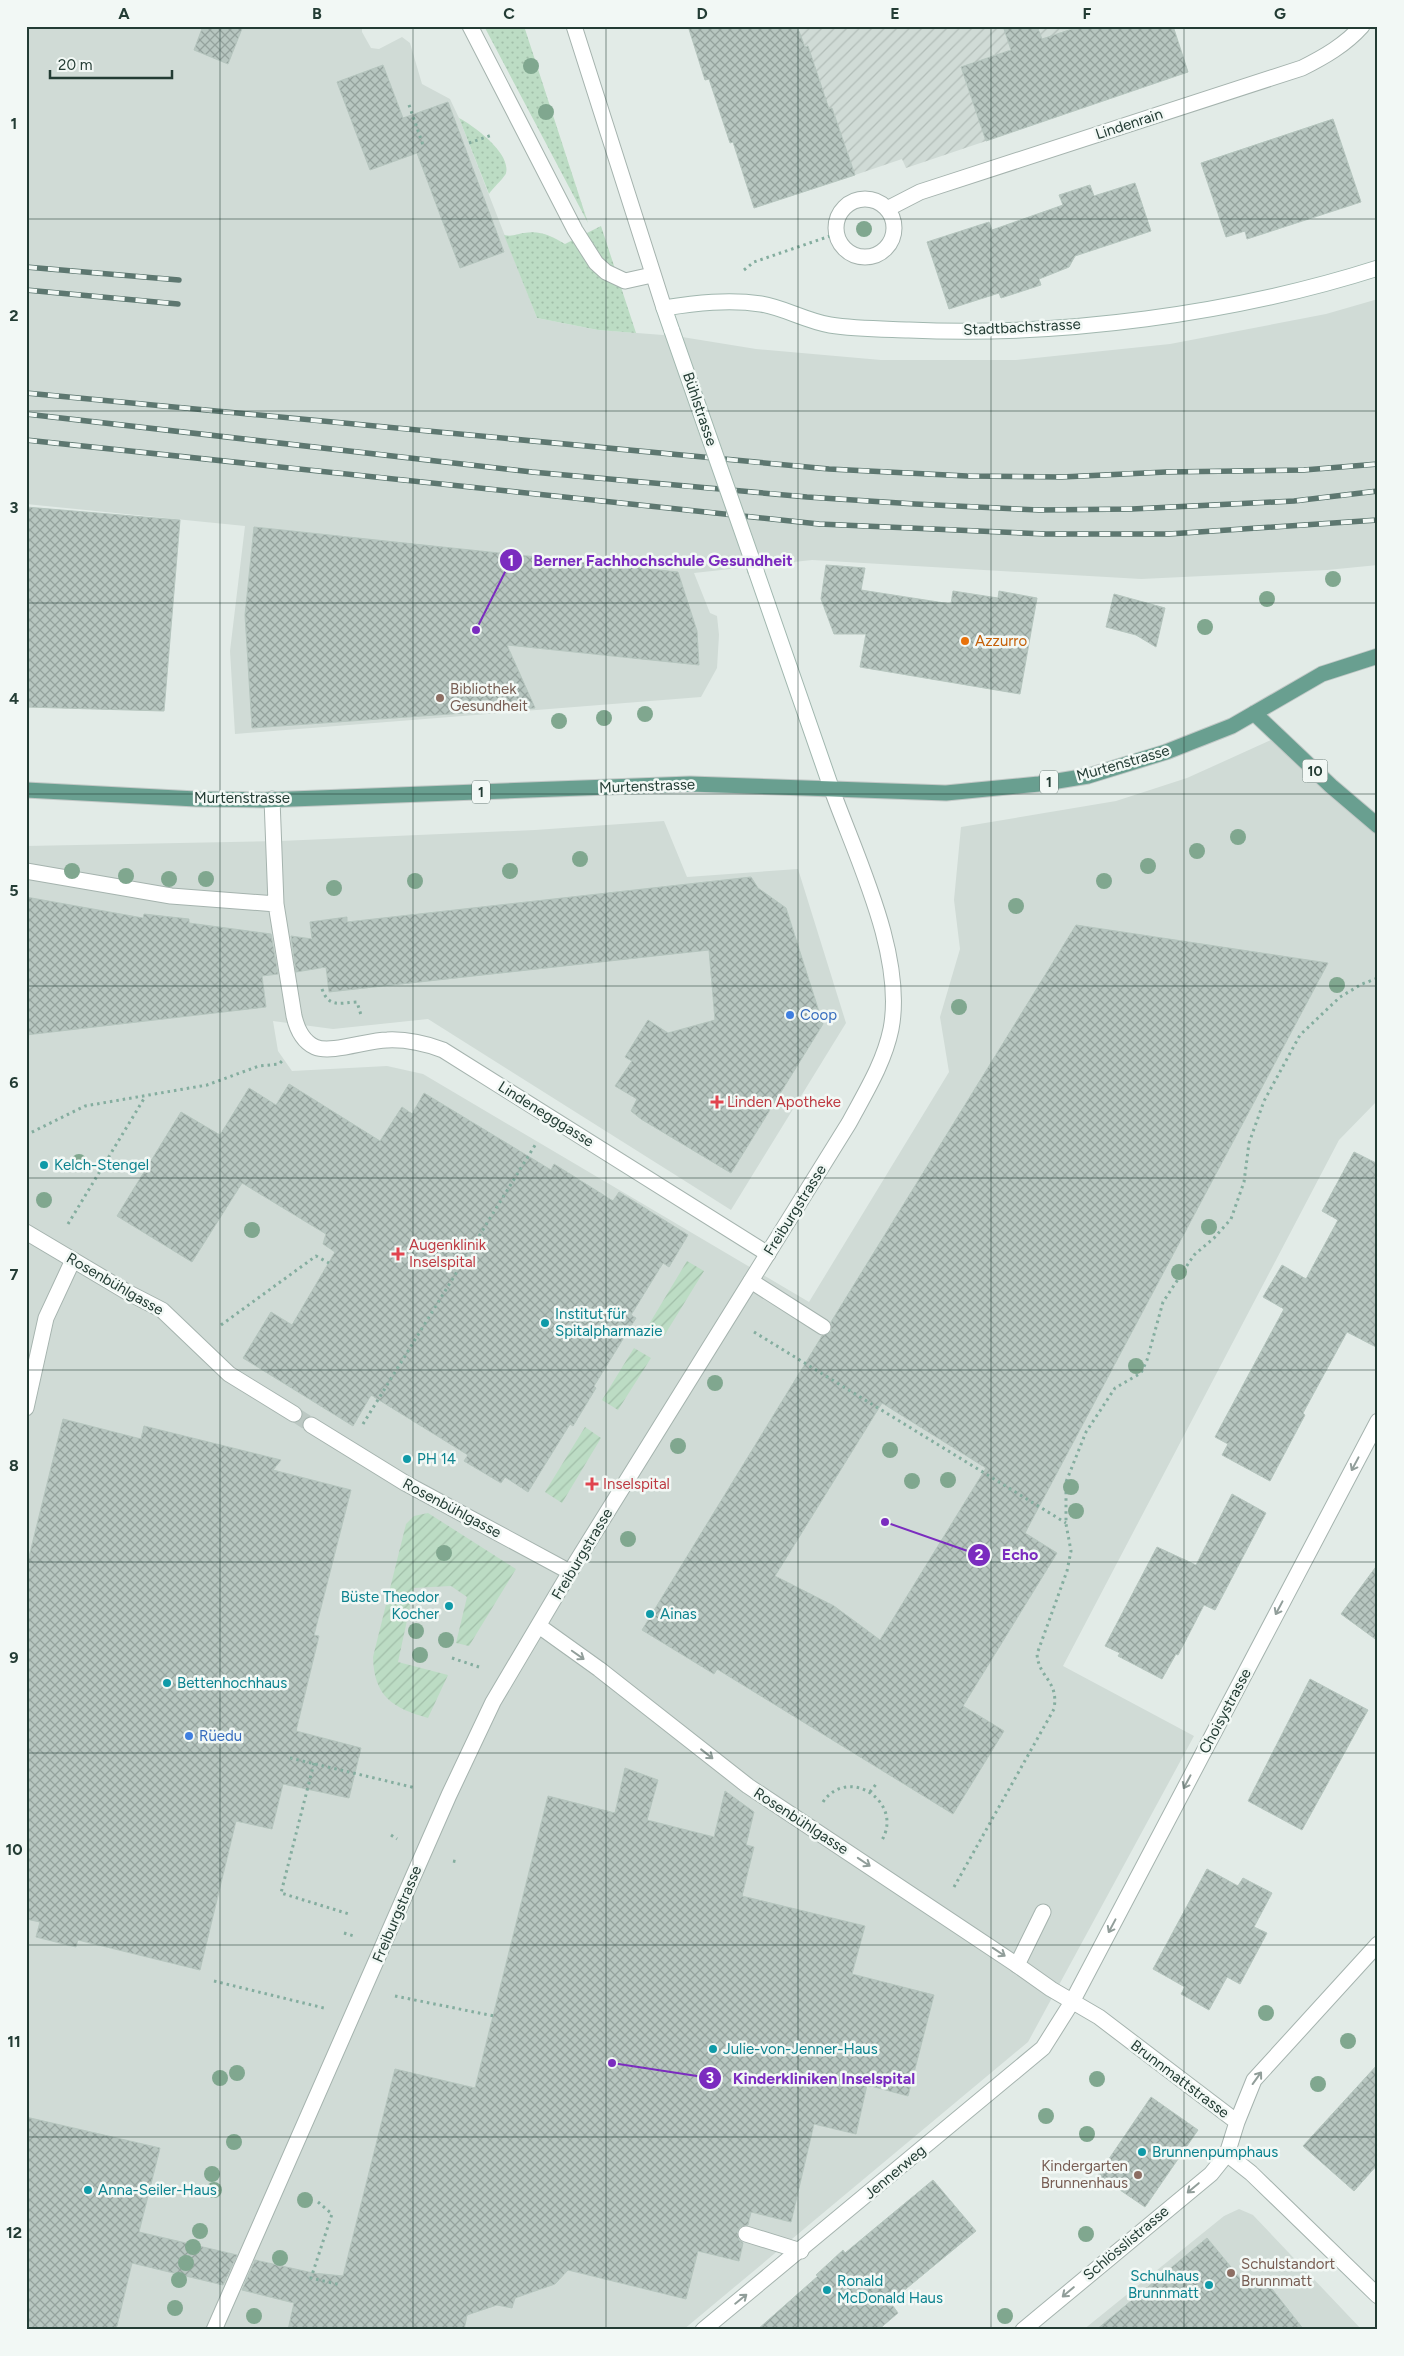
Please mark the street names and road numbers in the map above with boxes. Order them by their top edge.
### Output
street label: Lindenrain [1093,105,1165,143]
street label: Stadtbachstrasse [963,315,1081,339]
street label: Bühlstrasse [679,370,721,448]
street label: Murtenstrasse [1074,741,1172,785]
road number: 10 [1302,759,1328,782]
road number: 1 [1040,770,1058,794]
street label: Murtenstrasse [599,775,695,797]
road number: 1 [472,780,490,804]
street label: Murtenstrasse [194,789,290,807]
street label: Lindenegggasse [495,1077,597,1151]
street label: Freiburgstrasse [760,1161,830,1259]
street label: Rosenbühlgasse [63,1249,167,1319]
street label: Rosenbühlgasse [400,1474,504,1542]
street label: Freiburgstrasse [548,1505,616,1603]
street label: Choisystrasse [1195,1665,1255,1757]
street label: Rosenbühlgasse [750,1784,852,1858]
street label: Freiburgstrasse [369,1863,425,1965]
street label: Brunnmattstrasse [1127,2036,1233,2122]
street label: Jennerweg [861,2141,929,2203]
street label: Schlösslistrasse [1080,2202,1172,2284]

